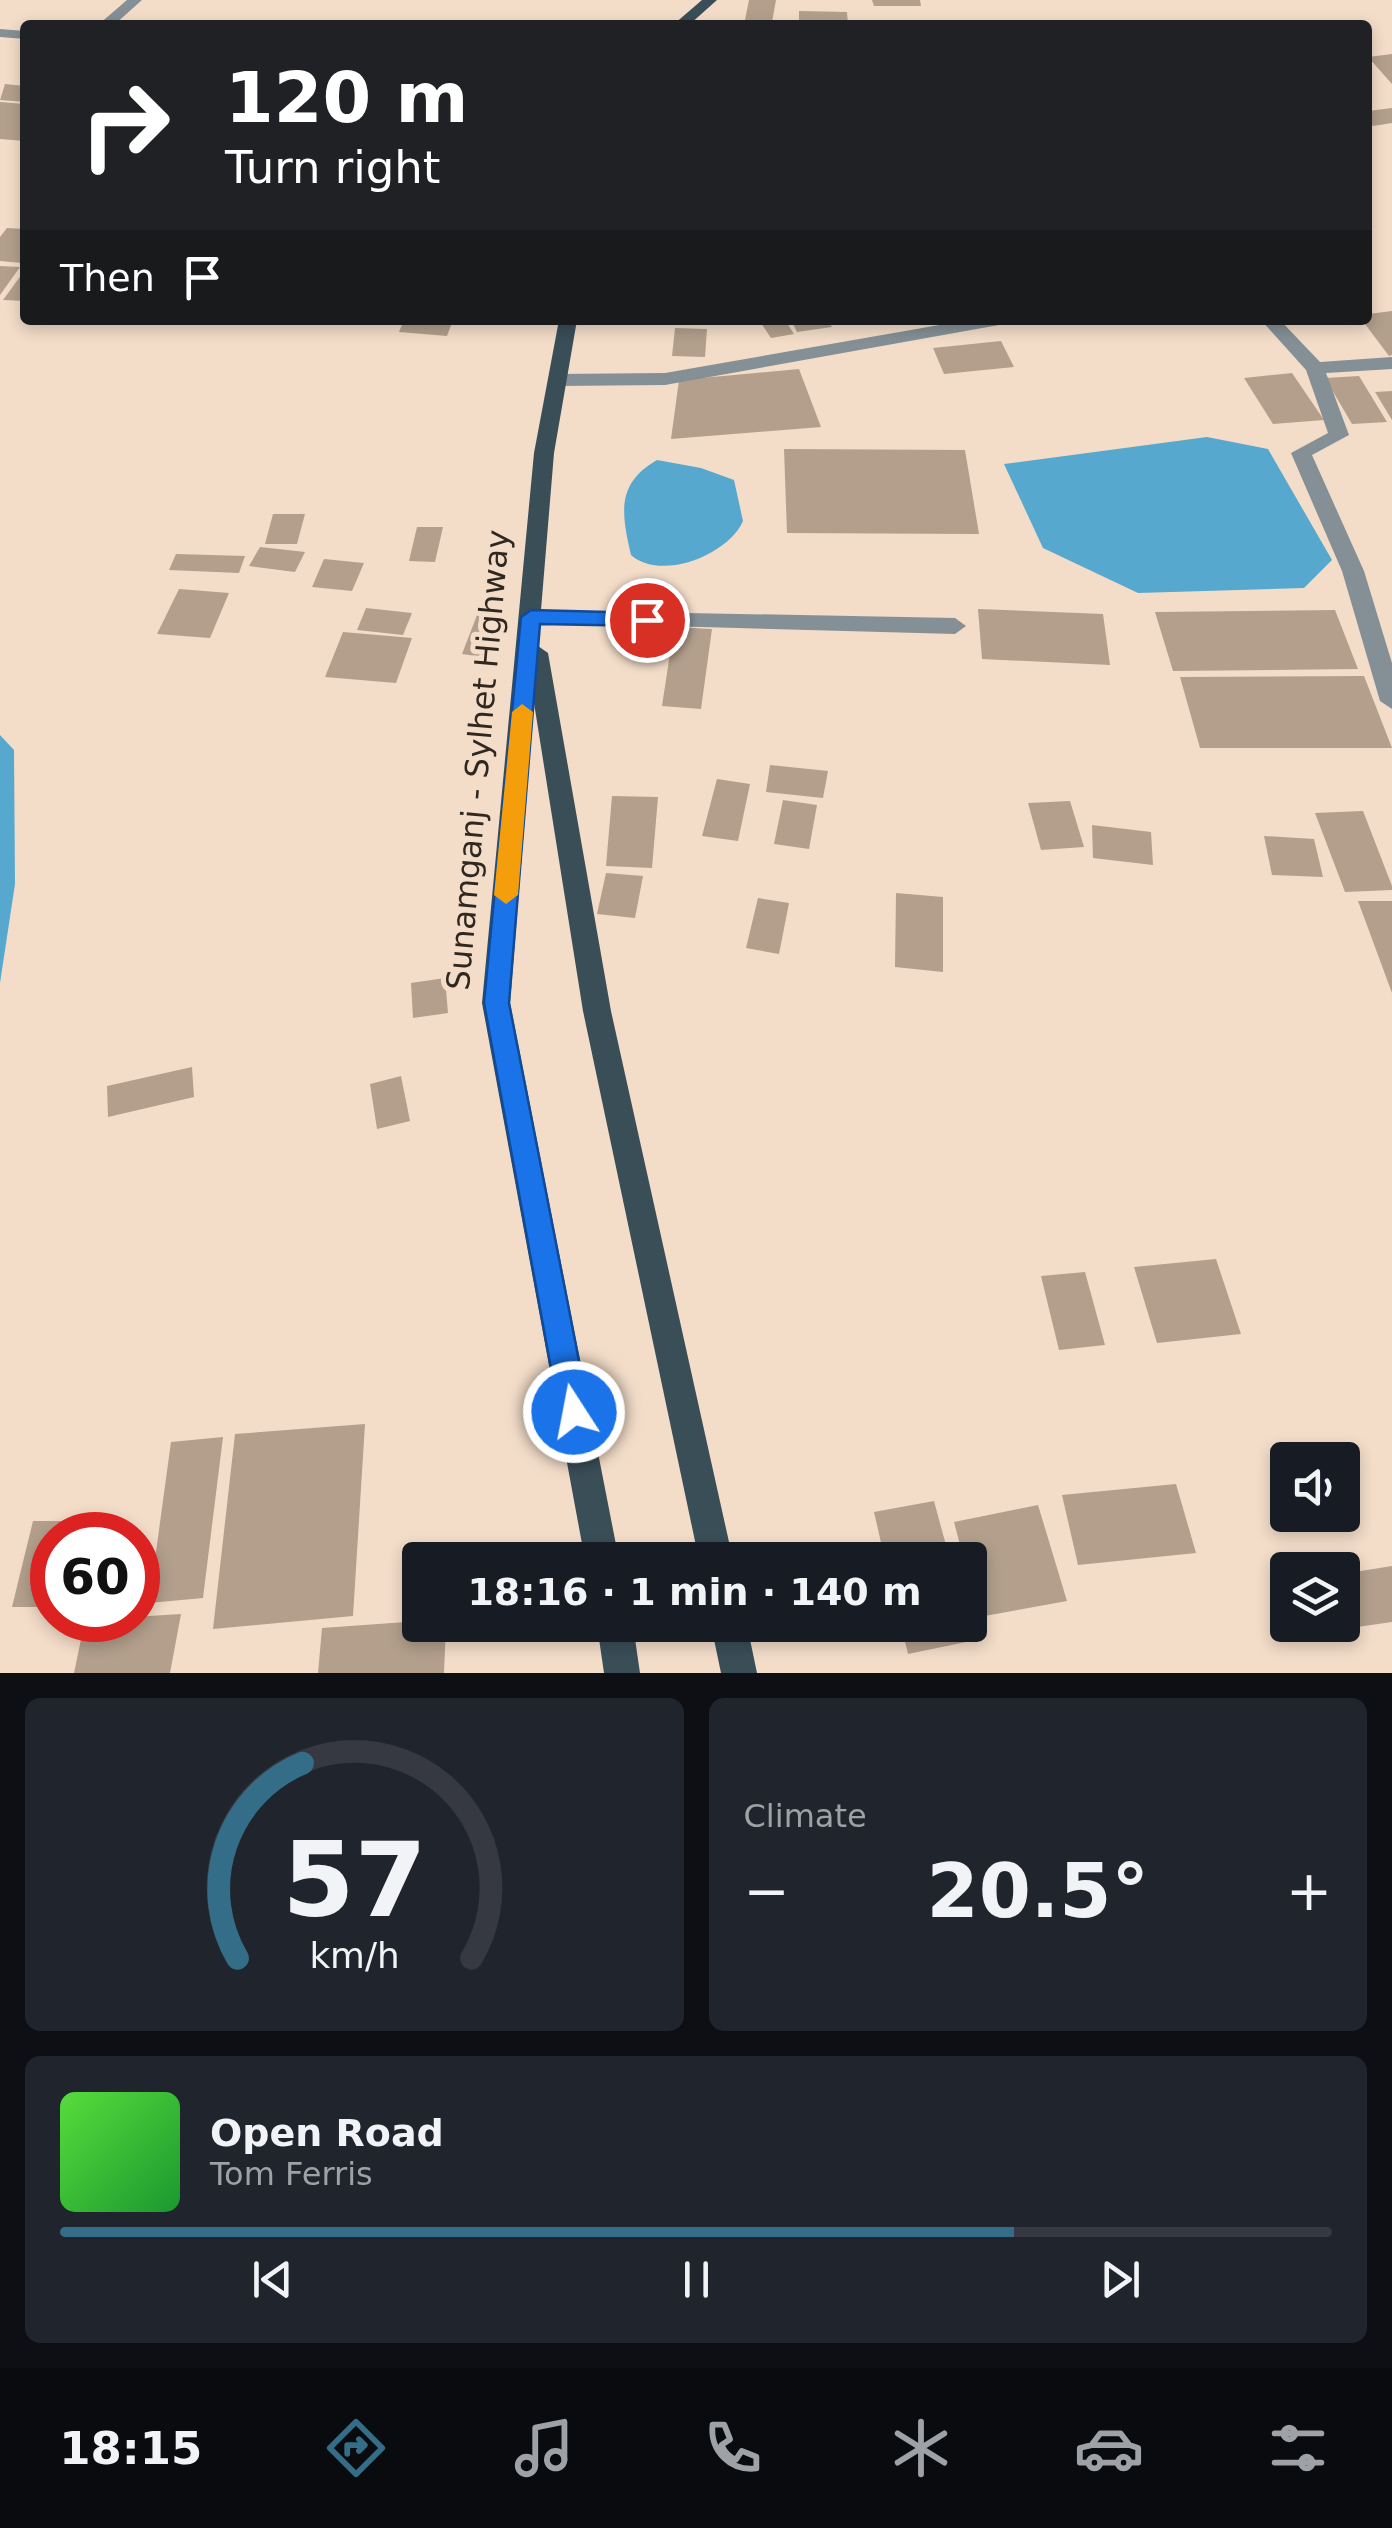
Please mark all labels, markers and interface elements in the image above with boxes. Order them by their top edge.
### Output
text: 120 m [225,57,468,139]
icon: right [60,60,190,190]
text: Turn right [225,141,440,194]
icon: arrive [175,250,230,305]
text: Then [60,256,155,300]
street label: Sunamganj - Sylhet Highway [439,528,517,992]
pin [605,578,690,663]
icon: arrive [620,593,675,648]
position arrow [522,1360,626,1464]
map controls [1270,1442,1360,1642]
button: sound [1270,1442,1360,1532]
speed limit sign: 60 [30,1512,160,1642]
button: layers [1270,1552,1360,1642]
text: 18:16 · 1 min · 140 m [467,1570,922,1614]
text: Climate [744,1797,867,1835]
text: 57 [282,1819,427,1941]
text: 20.5° [926,1847,1149,1935]
text: − [744,1859,790,1923]
text: + [1286,1859,1332,1923]
text: km/h [309,1935,399,1976]
text: Open Road [210,2111,444,2155]
text: Tom Ferris [210,2155,373,2193]
icon: previous [245,2252,300,2307]
icon: pause [669,2252,724,2307]
icon: next [1093,2252,1148,2307]
icon: directions [321,2413,391,2483]
icon: music [509,2413,579,2483]
icon: phone [698,2413,768,2483]
icon: climate [886,2413,956,2483]
icon: car [1074,2413,1144,2483]
icon: filters [1263,2413,1333,2483]
text: 18:15 [59,2422,202,2475]

